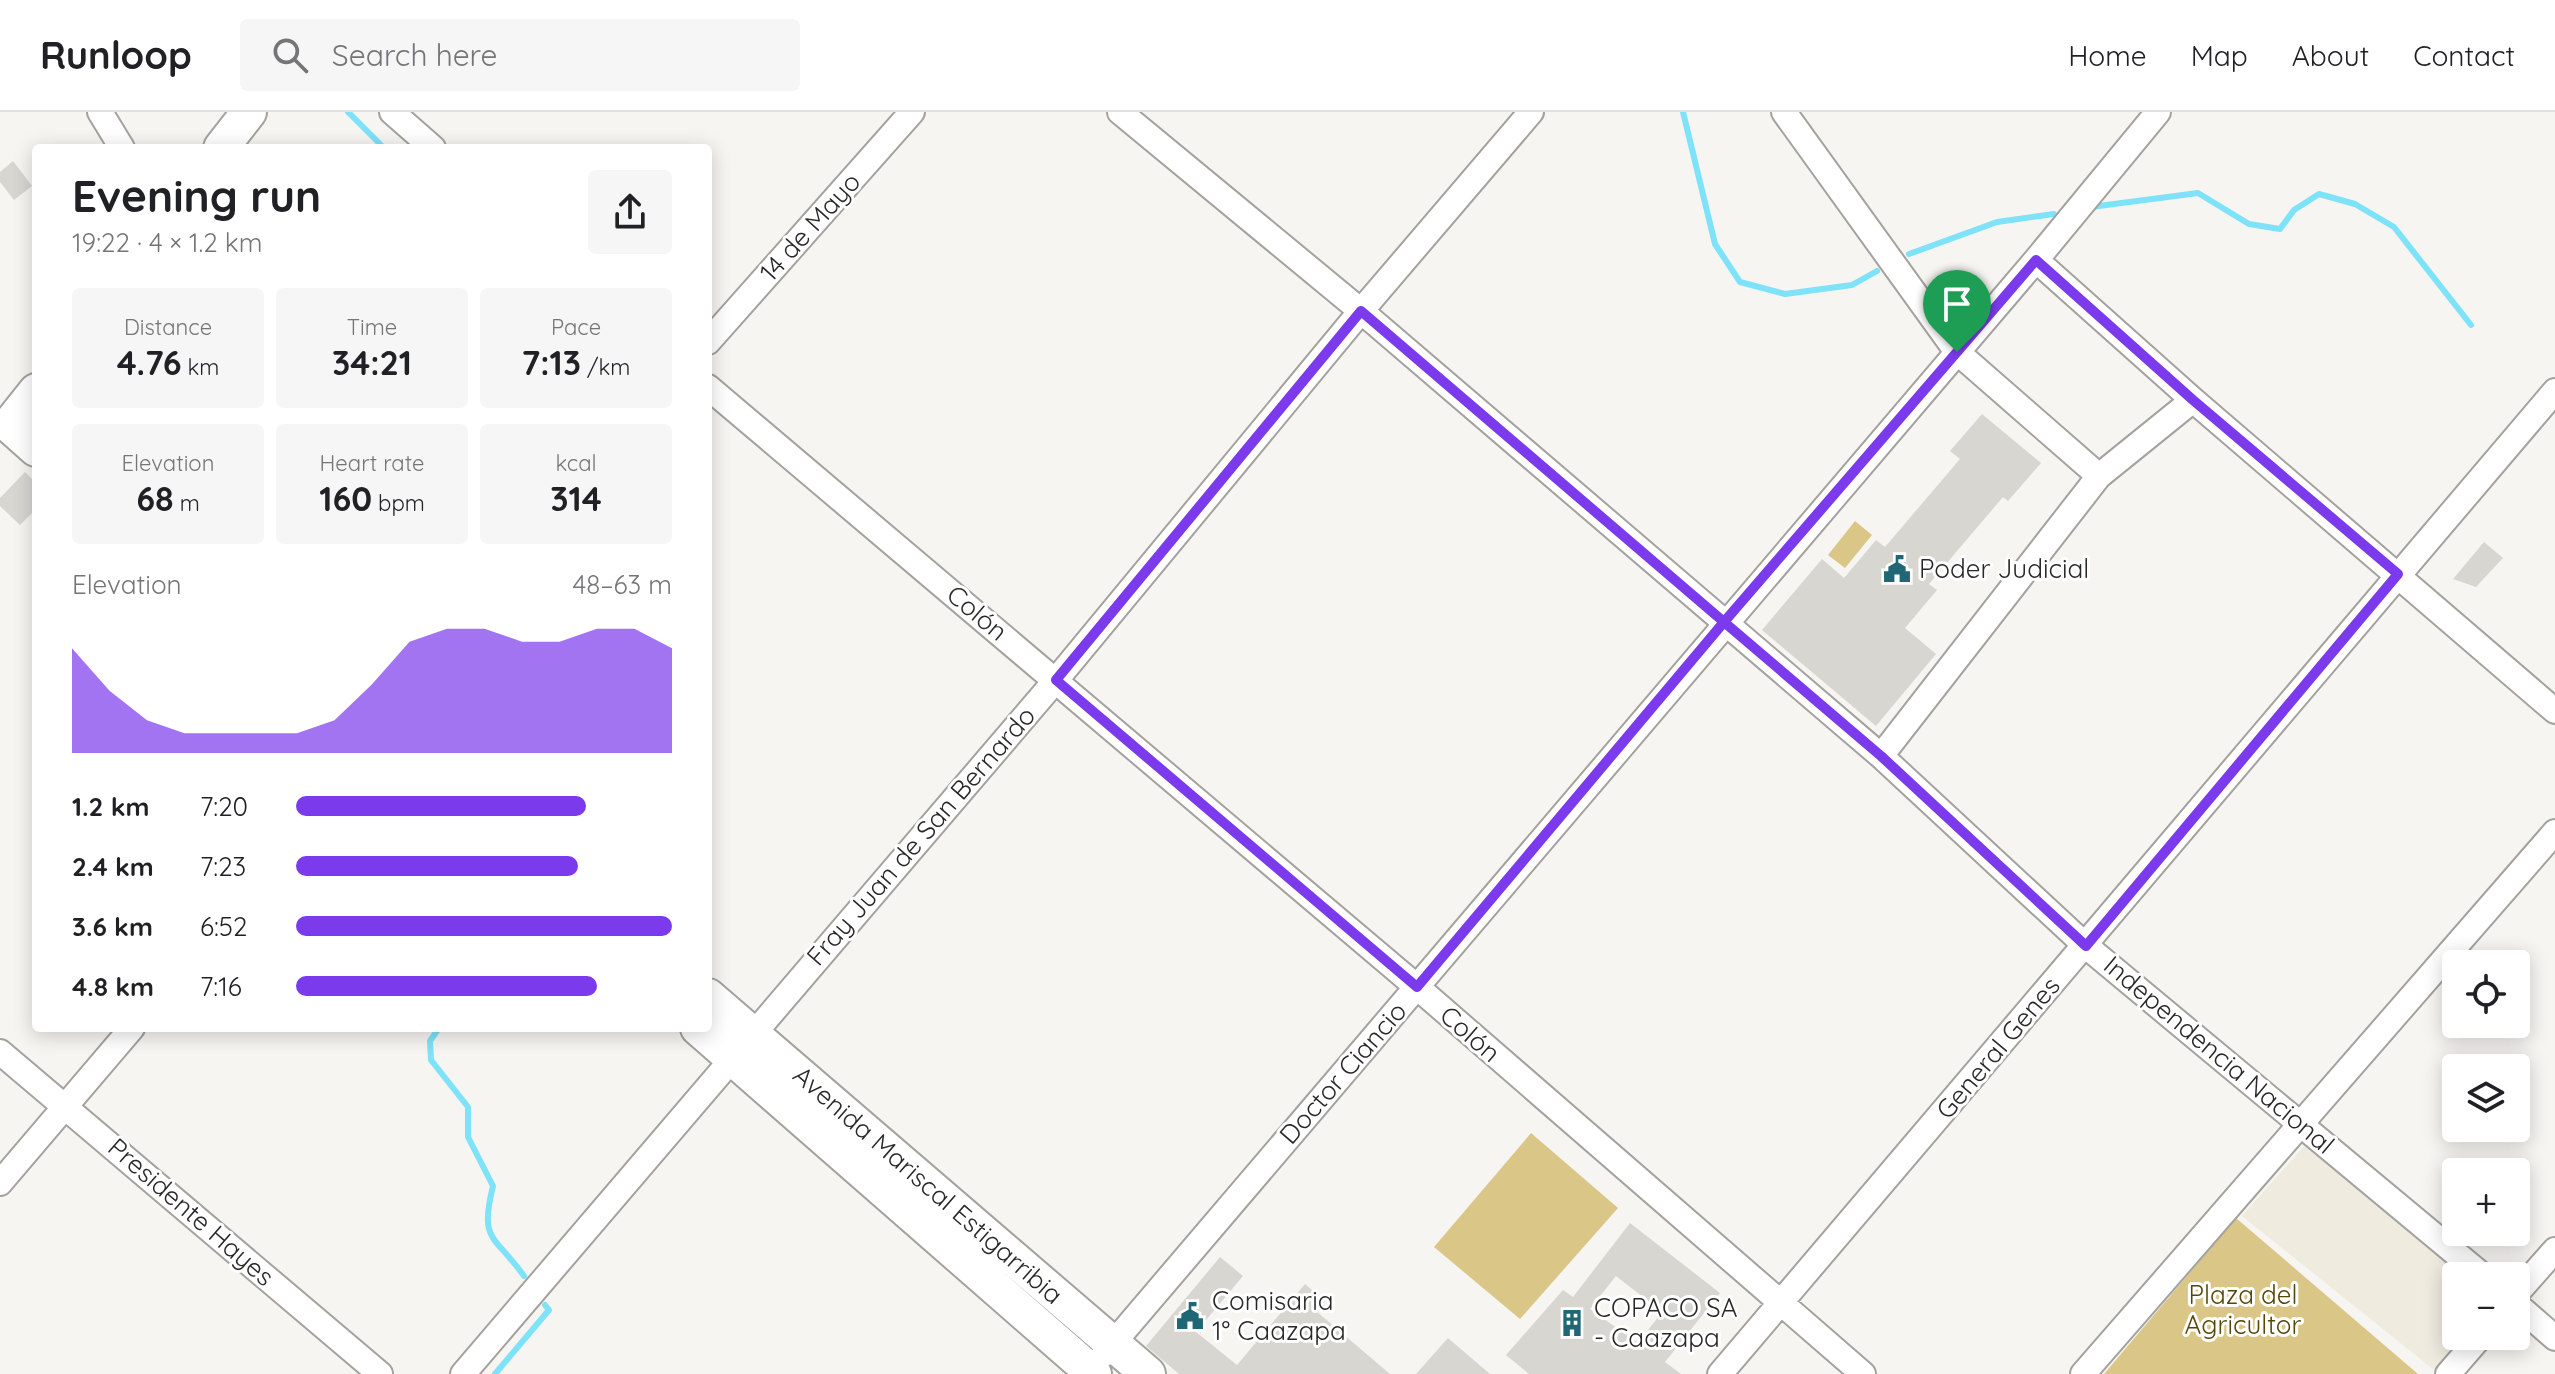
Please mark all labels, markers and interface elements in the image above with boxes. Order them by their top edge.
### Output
search box [240,19,800,91]
text: Runloop [40,31,192,79]
icon: search [268,33,312,77]
text: Search here [332,36,497,74]
text: Home [2068,38,2147,73]
text: Map [2191,38,2248,73]
text: About [2292,38,2369,73]
text: Contact [2413,38,2515,73]
street label: 14 de Mayo [752,165,867,288]
text: Evening run [72,168,321,223]
button: share [588,170,672,254]
text: 19:22 · 4 × 1.2 km [72,226,262,259]
pin [1923,270,1991,352]
icon: arrive [1935,282,1979,326]
text: Distance [124,313,212,341]
text: Time [347,313,397,341]
text: Pace [551,313,601,341]
text: 4.76 [117,341,182,384]
text: 34:21 [332,341,412,384]
text: 7:13 [522,341,581,384]
text: km [182,353,219,381]
text: /km [581,353,630,381]
text: Elevation [122,449,214,477]
text: Heart rate [320,449,424,477]
text: kcal [555,449,597,477]
text: 68 [136,477,174,520]
text: 160 [319,477,372,520]
text: 314 [550,477,602,520]
text: m [174,489,200,517]
text: bpm [372,489,425,517]
place label: Poder Judicial [1919,552,2089,585]
public building icon: Poder Judicial [1882,554,1912,584]
text: Elevation [72,568,182,601]
text: 48–63 m [573,568,672,601]
street label: Colón [940,578,1015,648]
street label: Fray Juan de San Bernardo [799,699,1042,972]
text: 1.2 km [72,790,149,823]
text: 7:20 [200,790,248,823]
text: 2.4 km [72,850,154,883]
text: 7:23 [200,850,246,883]
text: 3.6 km [72,910,153,943]
text: 6:52 [200,910,247,943]
street label: Independencia Nacional [2097,948,2341,1161]
map controls [2442,950,2530,1350]
button: locate [2442,950,2530,1038]
text: 4.8 km [72,970,154,1003]
text: 7:16 [200,970,242,1003]
street label: General Genes [1929,970,2067,1126]
street label: Doctor Ciancio [1272,995,1413,1151]
street label: Colón [1433,998,1507,1069]
button: layers [2442,1054,2530,1142]
street label: Avenida Mariscal Estigarribia [787,1058,1070,1311]
street label: Presidente Hayes [102,1131,281,1293]
button: + [2442,1158,2530,1246]
button: − [2442,1262,2530,1350]
park label: Plaza del Agricultor [2184,1278,2302,1341]
place label: Comisaria 1° Caazapa [1212,1284,1346,1347]
place label: COPACO SA - Caazapa [1594,1291,1738,1354]
public building icon: Comisaria 1° Caazapa [1175,1301,1205,1331]
building icon: COPACO SA - Caazapa [1557,1308,1587,1338]

